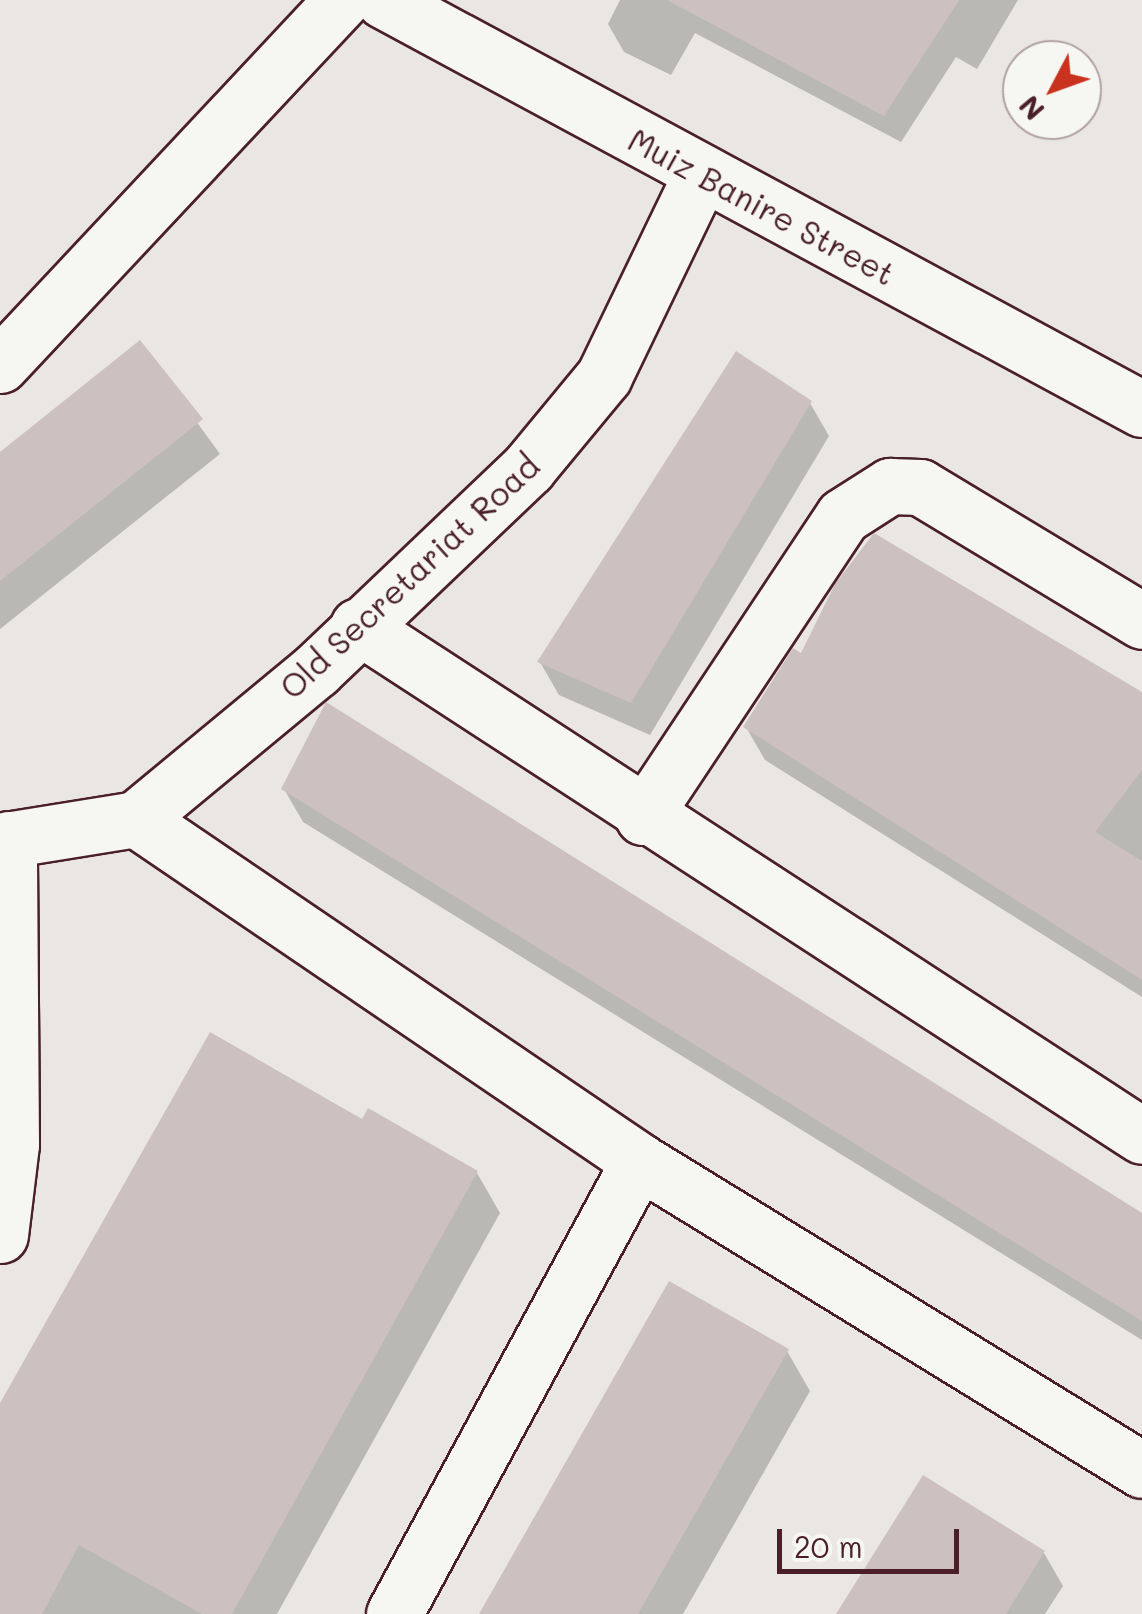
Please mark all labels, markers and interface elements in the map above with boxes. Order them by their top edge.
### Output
north arrow [1002,40,1102,140]
text: N [1010,89,1051,128]
street label: Muiz Banire Street [622,120,902,292]
street label: Old Secretariat Road [271,446,547,706]
scale bar [782,1509,964,1571]
text: 20 m [794,1526,863,1566]

